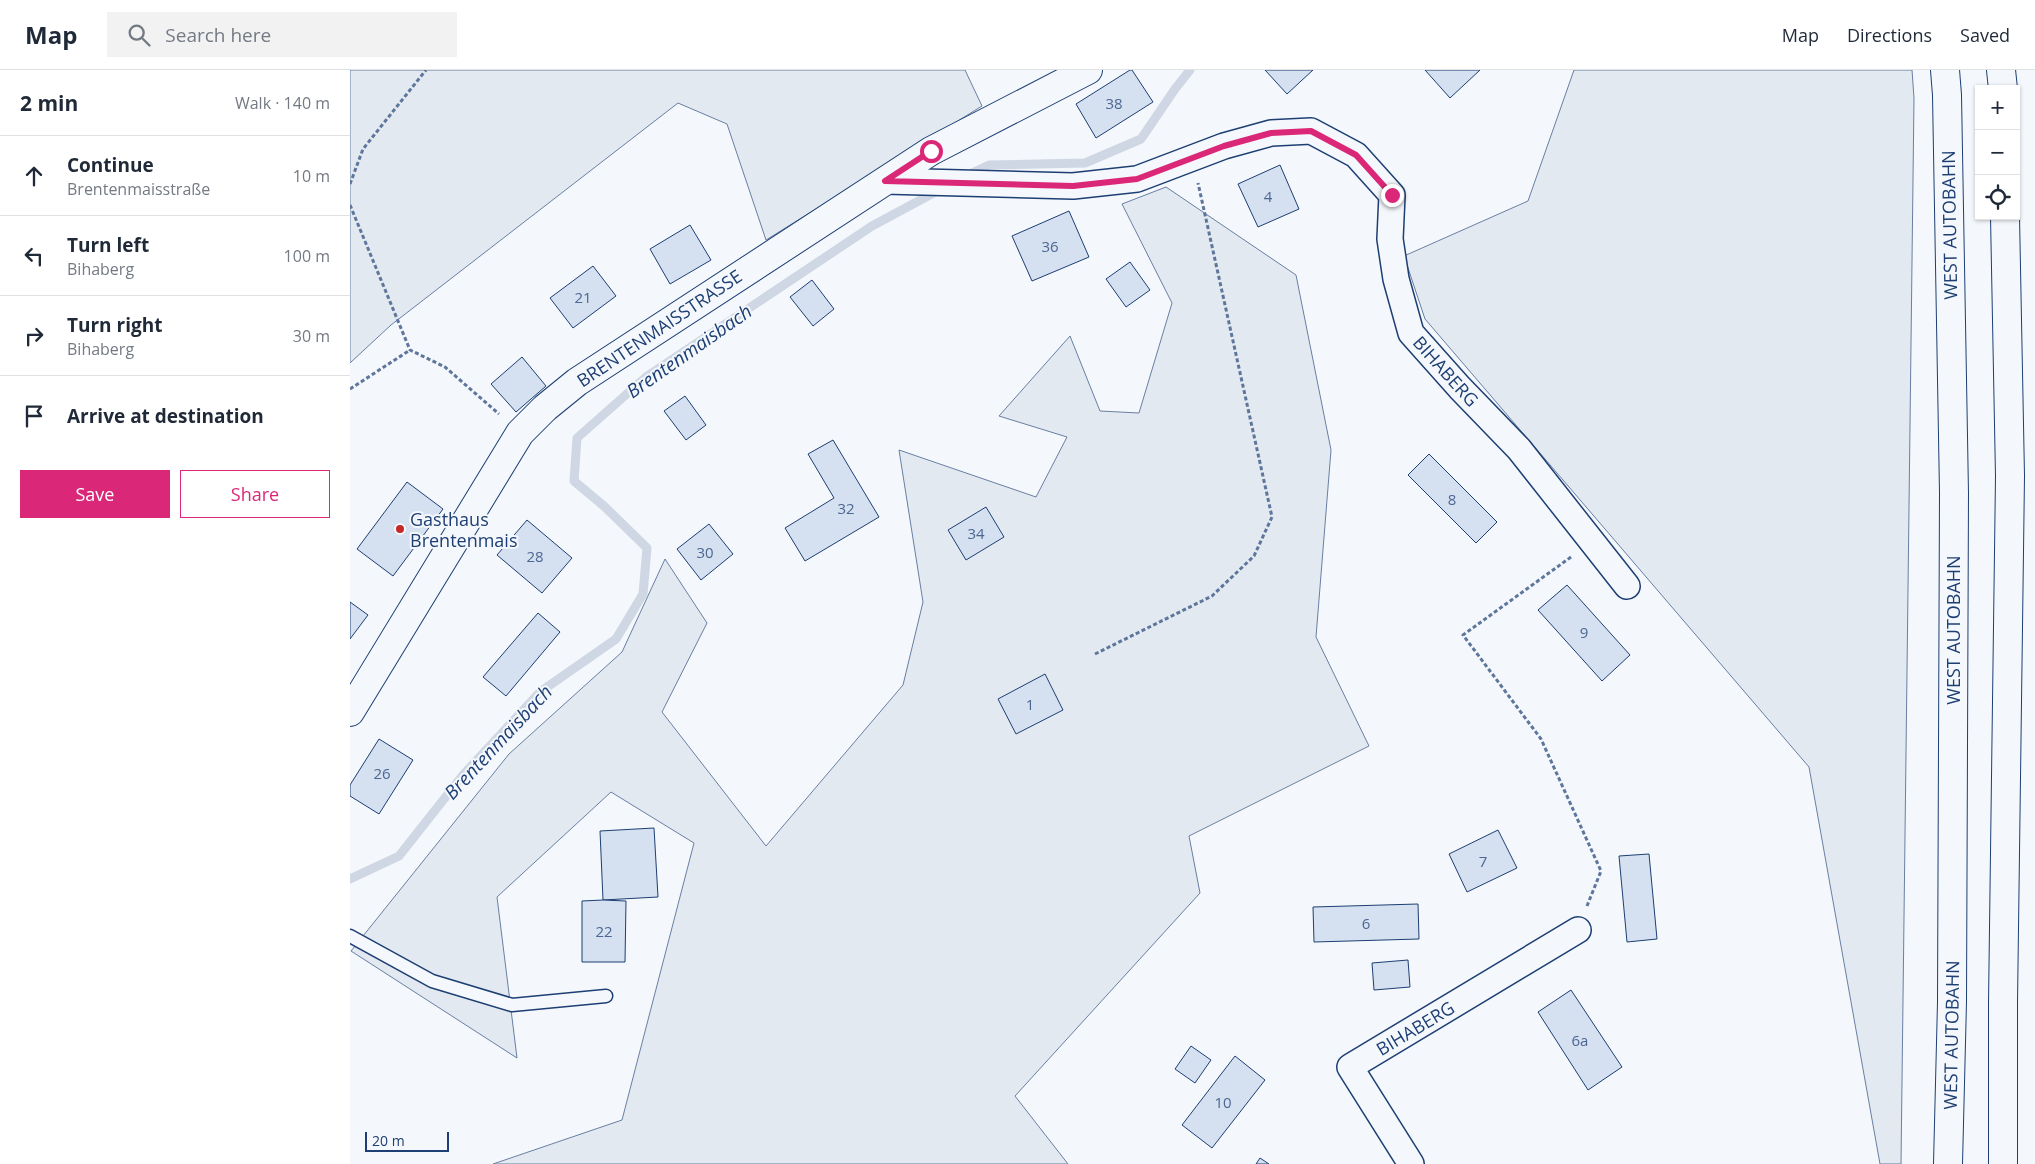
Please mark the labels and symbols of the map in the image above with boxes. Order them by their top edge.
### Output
house number: 38 [1105,93,1123,113]
route start [920,140,943,163]
street label: WEST AUTOBAHN [1936,150,1962,300]
route end [1381,184,1404,207]
house number: 4 [1264,186,1273,206]
house number: 36 [1041,236,1059,256]
street label: BRENTENMAISSTRASSE [572,264,746,392]
house number: 21 [574,287,592,307]
water label: Brentenmaisbach [621,298,757,404]
street label: BIHABERG [1408,331,1484,411]
house number: 8 [1448,489,1456,509]
house number: 32 [837,498,855,518]
place label: Gasthaus Brentenmais [410,507,517,552]
marker: Gasthaus Brentenmais [394,523,406,535]
house number: 34 [967,523,985,543]
house number: 30 [696,542,714,562]
house number: 28 [526,546,544,566]
street label: WEST AUTOBAHN [1941,555,1965,705]
house number: 9 [1580,622,1588,642]
water label: Brentenmaisbach [438,679,558,805]
house number: 1 [1026,694,1034,714]
house number: 26 [373,763,391,783]
house number: 7 [1479,851,1487,871]
house number: 6 [1362,913,1370,933]
house number: 22 [595,921,613,941]
street label: WEST AUTOBAHN [1938,960,1964,1110]
street label: BIHABERG [1371,995,1459,1061]
house number: 6a [1572,1030,1588,1050]
house number: 10 [1214,1092,1232,1112]
scale bar [365,1129,449,1152]

